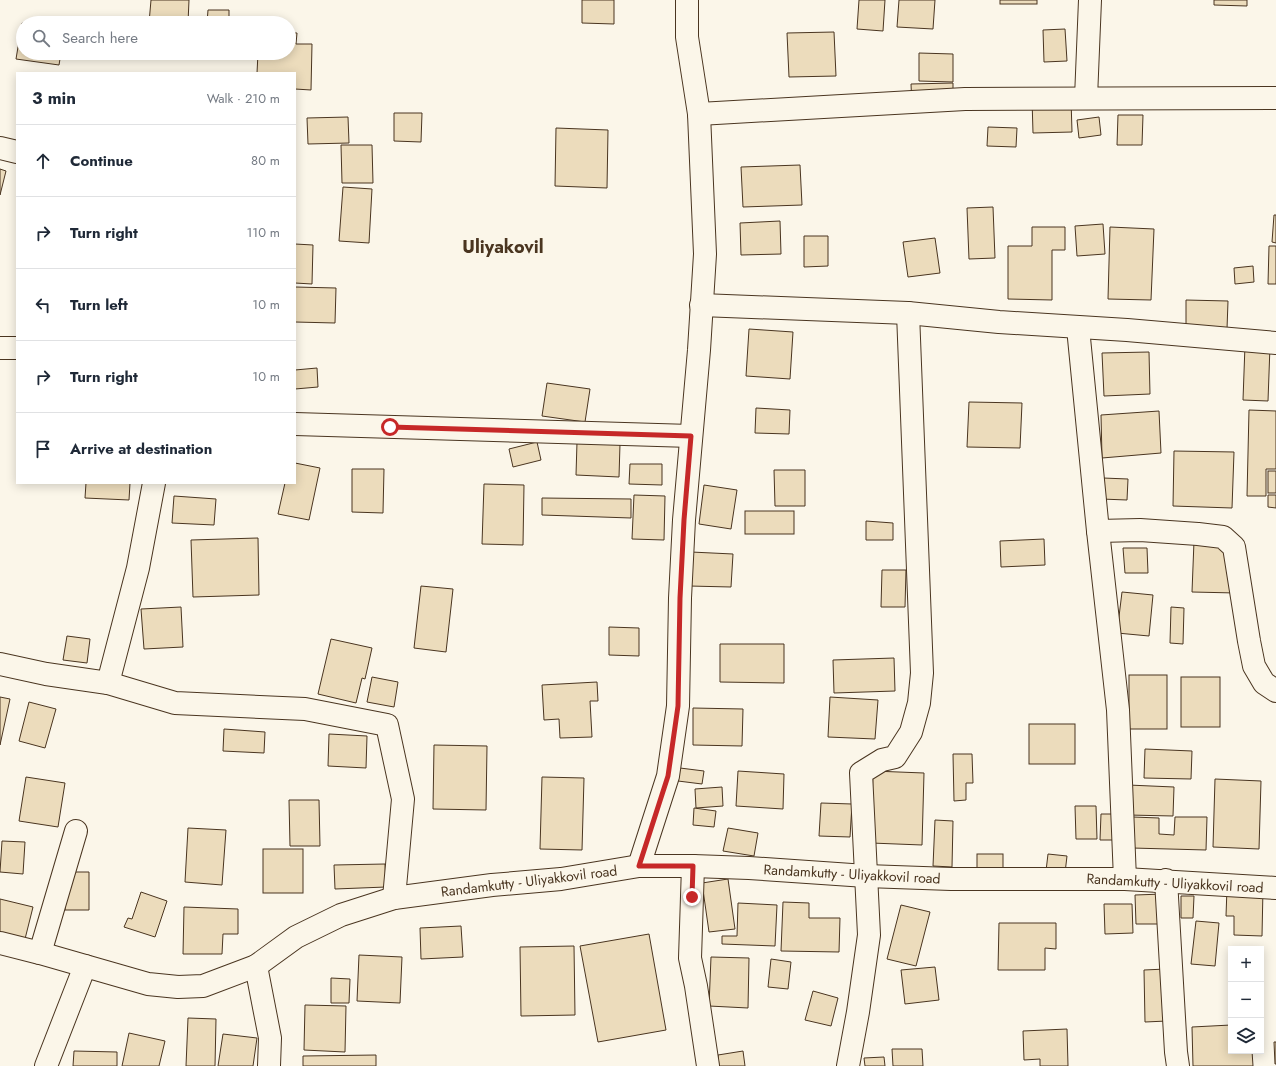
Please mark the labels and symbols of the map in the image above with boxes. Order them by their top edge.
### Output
district label: Uliyakovil [462,234,544,260]
route start [381,418,399,436]
street label: Randamkutty - Uliyakkovil road [763,859,941,889]
street label: Randamkutty - Uliyakkovil road [440,860,618,902]
street label: Randamkutty - Uliyakkovil road [1086,868,1264,898]
route end [683,888,701,906]

